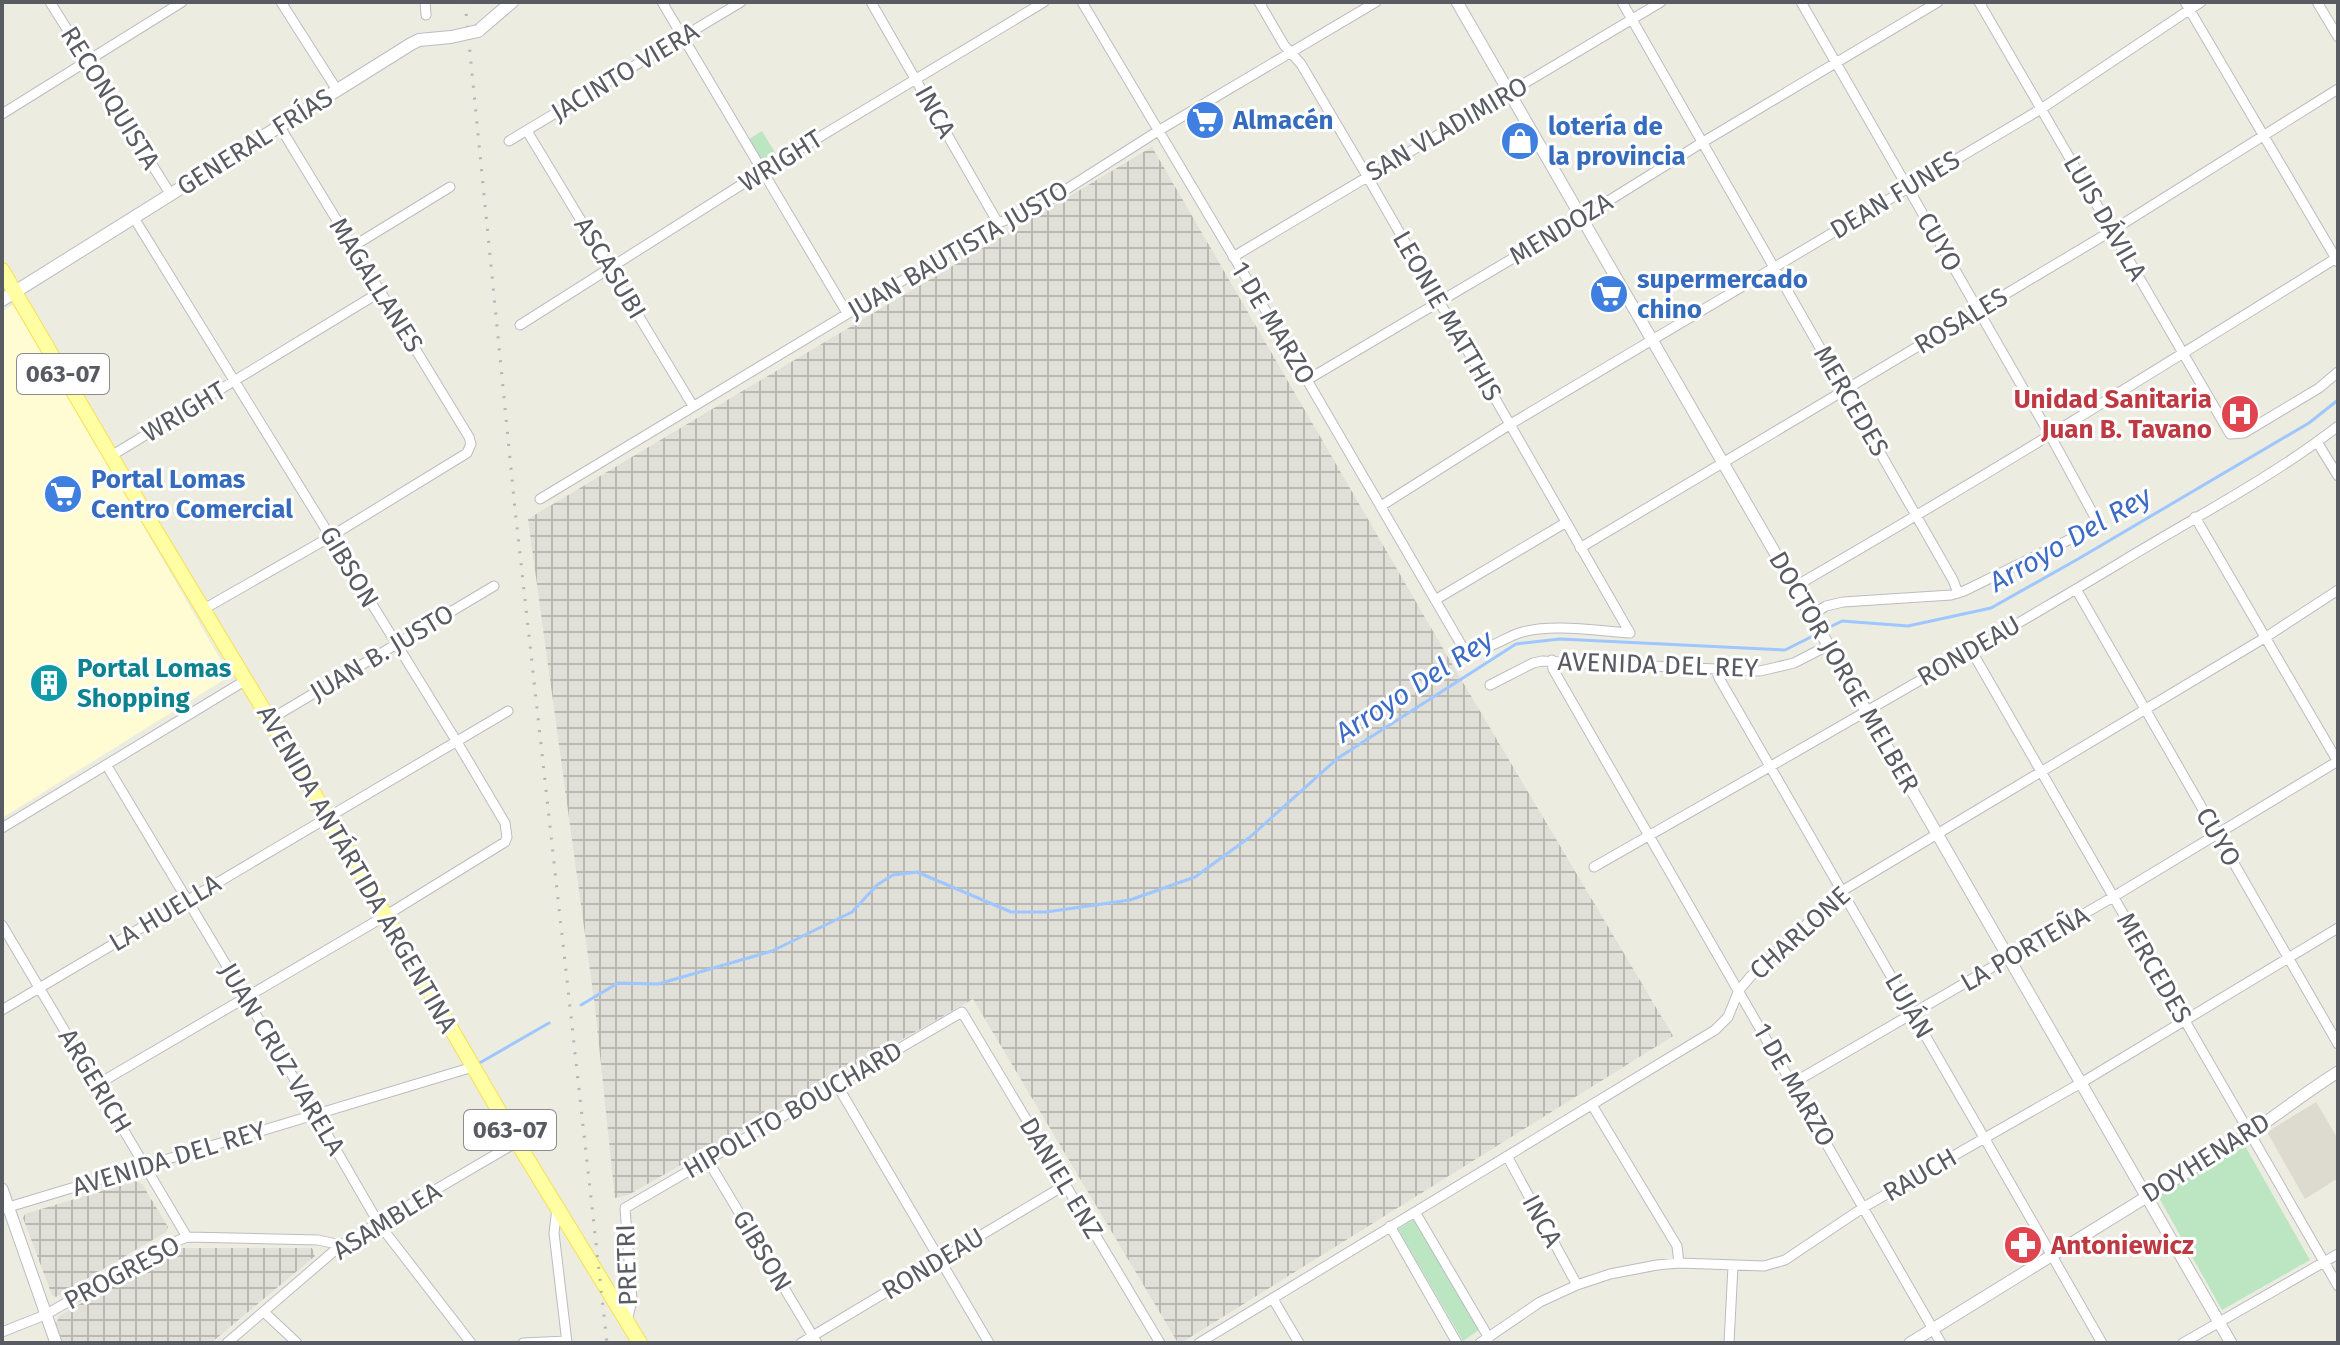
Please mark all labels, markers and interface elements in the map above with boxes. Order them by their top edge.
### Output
street label: JACINTO VIERA [546,16,704,128]
street label: RECONQUISTA [54,21,166,175]
street label: SAN VLADIMIRO [1361,70,1533,188]
street label: INCA [908,80,962,144]
street label: GENERAL FRÍAS [171,82,339,202]
supermarket icon: Almacén [1184,99,1226,141]
place label: Almacén [1232,105,1334,136]
place label: lotería de la provincia [1548,111,1686,172]
shop icon: lotería de la provincia [1499,120,1541,162]
street label: WRIGHT [734,123,829,199]
street label: DEAN FUNES [1825,144,1965,246]
street label: LUIS DÁVILA [2057,150,2153,286]
street label: JUAN BAUTISTA JUSTO [842,174,1074,326]
street label: MENDOZA [1504,186,1618,272]
street label: CUYO [1910,207,1968,277]
street label: ASCASUBI [568,211,652,325]
street label: MAGALLANES [322,212,430,358]
street label: LEONIE MATTHIS [1386,226,1508,406]
street label: 1 DE MARZO [1224,256,1322,390]
place label: supermercado chino [1637,264,1808,325]
supermarket icon: supermercado chino [1588,273,1630,315]
street label: ROSALES [1909,281,2013,361]
street label: MERCEDES [1807,340,1895,462]
road number: 063-07 [17,354,109,394]
street label: WRIGHT [136,375,232,449]
place label: Unidad Sanitaria Juan B. Tavano [2014,384,2212,445]
hospital icon: Unidad Sanitaria Juan B. Tavano [2219,393,2261,435]
place label: Portal Lomas Centro Comercial [91,464,293,525]
supermarket icon: Portal Lomas Centro Comercial [42,473,84,515]
water label: Arroyo Del Rey [1982,479,2158,599]
street label: GIBSON [313,521,385,613]
street label: DOCTOR JORGE MELBER [1762,546,1926,798]
street label: JUAN B. JUSTO [304,598,460,708]
street label: RONDEAU [1912,609,2026,693]
water label: Arroyo Del Rey [1328,622,1500,750]
street label: AVENIDA DEL REY [1557,646,1760,684]
place label: Portal Lomas Shopping [77,653,232,714]
building icon: Portal Lomas Shopping [28,662,70,704]
street label: AVENIDA ANTÁRTIDA ARGENTINA [250,700,464,1038]
street label: CUYO [2189,802,2247,872]
street label: LA HUELLA [104,868,226,958]
street label: CHARLONE [1743,880,1857,986]
street label: LA PORTEÑA [1955,900,2095,998]
street label: MERCEDES [2110,907,2198,1029]
street label: JUAN CRUZ VARELA [212,957,352,1161]
street label: LUJÁN [1878,968,1940,1044]
street label: 1 DE MARZO [1746,1018,1842,1152]
street label: ARGERICH [52,1023,138,1139]
street label: HIPOLITO BOUCHARD [678,1035,908,1185]
street label: DOYHENARD [2136,1106,2276,1210]
road number: 063-07 [464,1110,556,1150]
street label: DANIEL ENZ [1013,1112,1109,1244]
street label: AVENIDA DEL REY [68,1115,270,1203]
street label: RAUCH [1878,1142,1962,1208]
street label: ASAMBLEA [327,1176,447,1266]
street label: INCA [1515,1189,1569,1253]
street label: GIBSON [726,1205,798,1297]
street label: RONDEAU [876,1221,990,1307]
street label: PRETRI [610,1224,644,1306]
pharmacy icon: Antoniewicz [2002,1224,2044,1266]
street label: PROGRESO [59,1230,185,1316]
place label: Antoniewicz [2050,1230,2194,1261]

